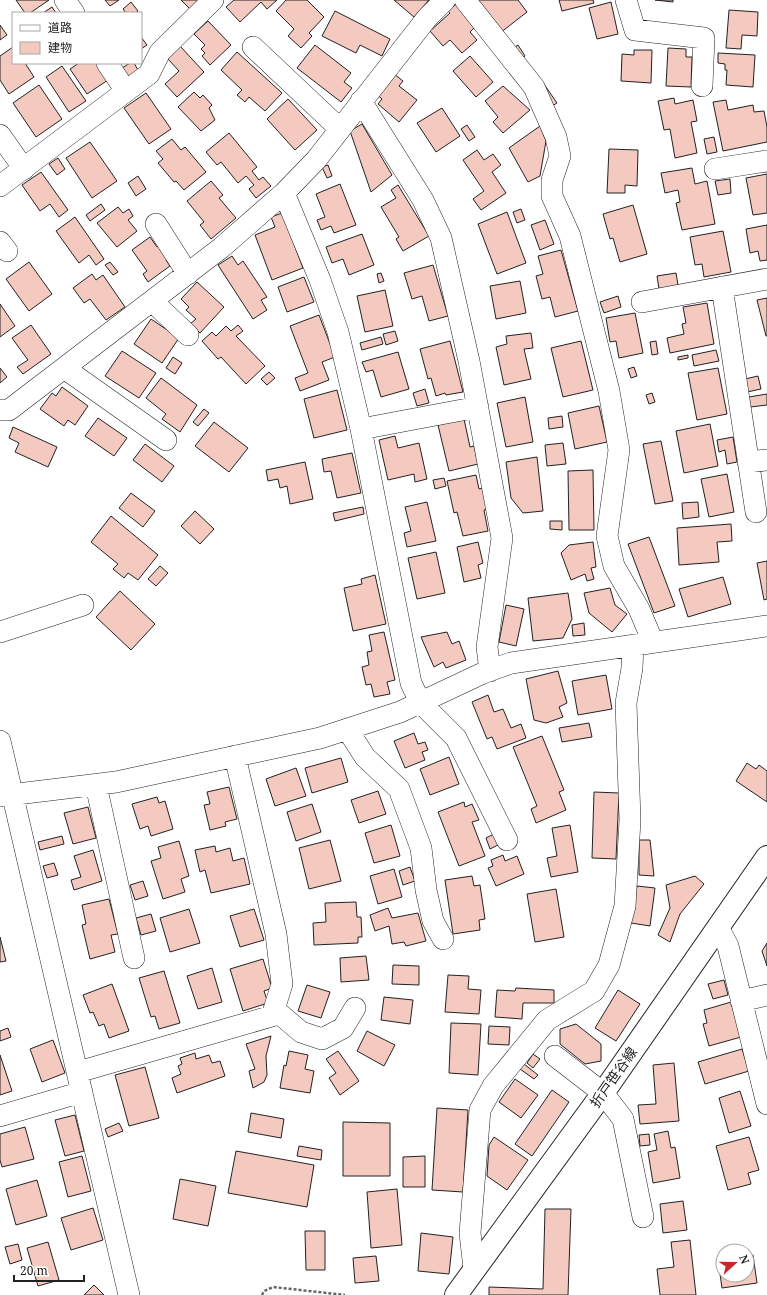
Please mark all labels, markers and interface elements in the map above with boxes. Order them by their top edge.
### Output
legend [12,12,142,64]
text: 道路 [48,19,72,36]
text: 建物 [48,39,72,56]
street label: 折戸笹谷線 [585,1043,641,1111]
north arrow [715,1243,755,1283]
text: N [736,1253,753,1266]
scale bar [14,1257,84,1283]
text: 20 m [20,1262,48,1279]

